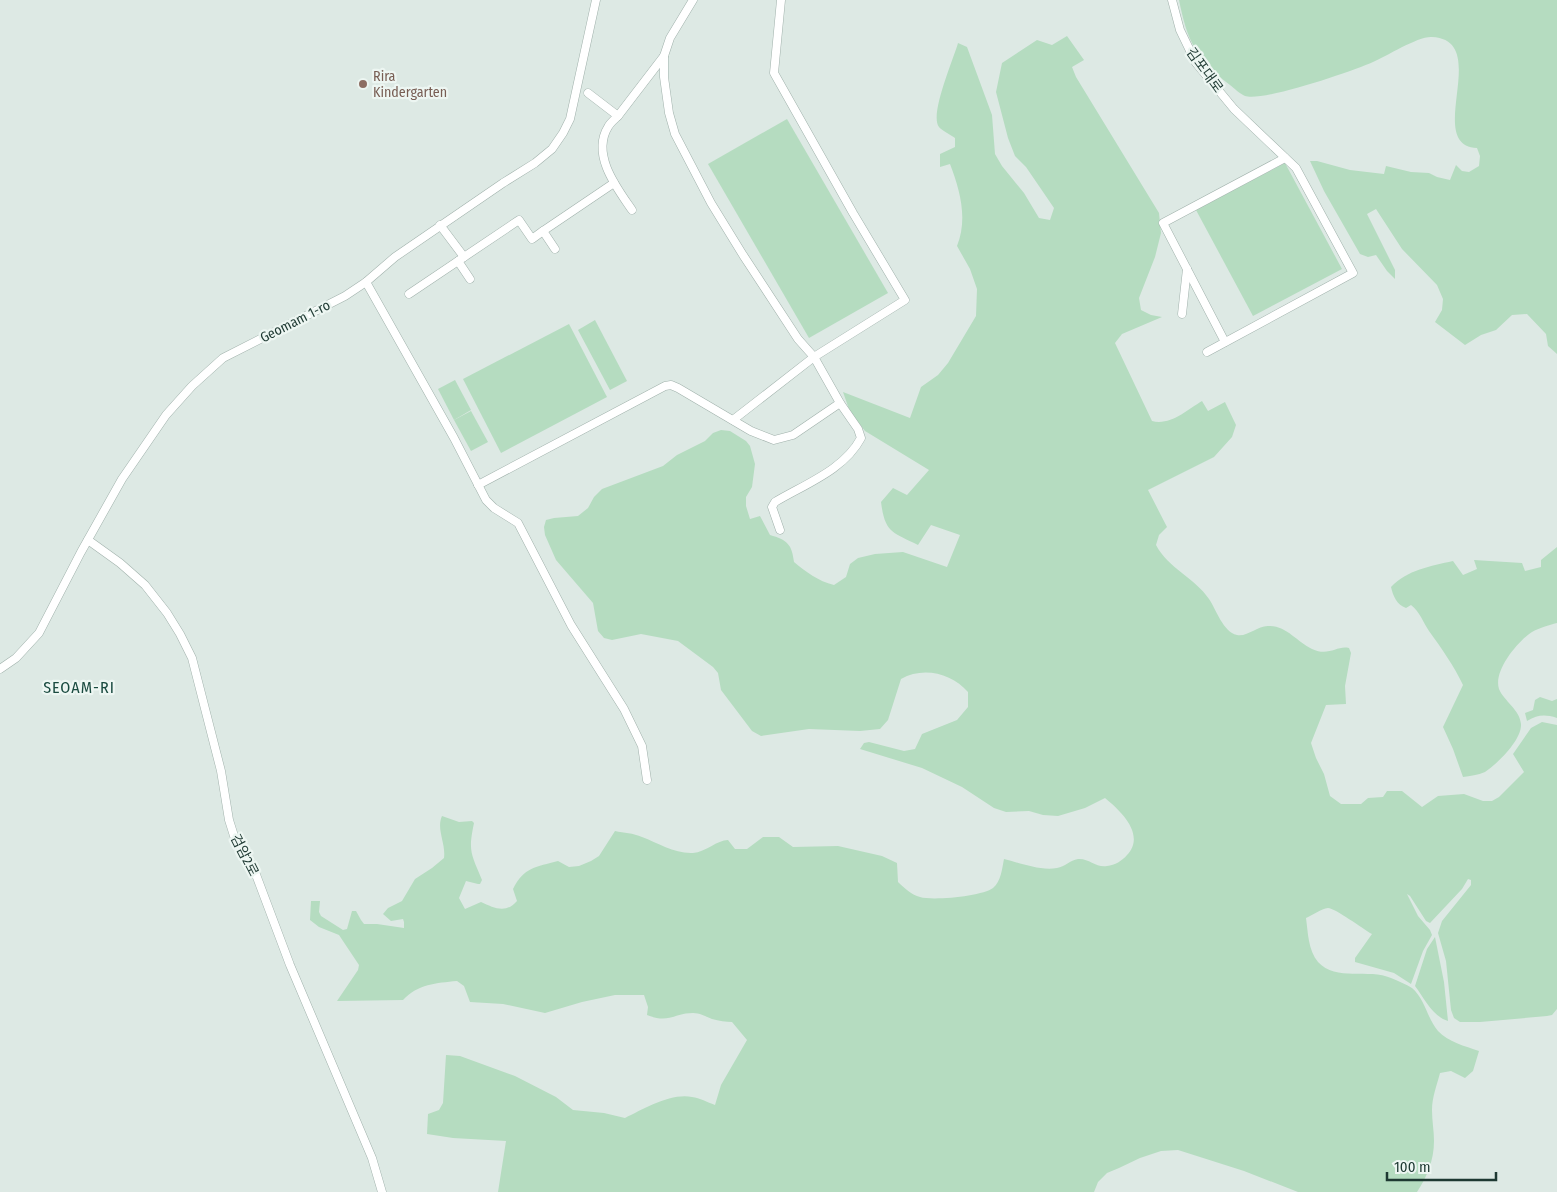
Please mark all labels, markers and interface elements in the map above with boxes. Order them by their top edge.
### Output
street label: 김포대로 [1183,44,1227,96]
place label: Rira Kindergarten [373,68,447,101]
marker: Rira Kindergarten [357,78,369,90]
street label: Geomam 1-ro [257,297,333,346]
district label: SEOAM-RI [43,678,115,697]
street label: 검암2로 [227,831,262,879]
scale bar [1387,1150,1496,1182]
text: 100 m [1394,1158,1431,1176]

